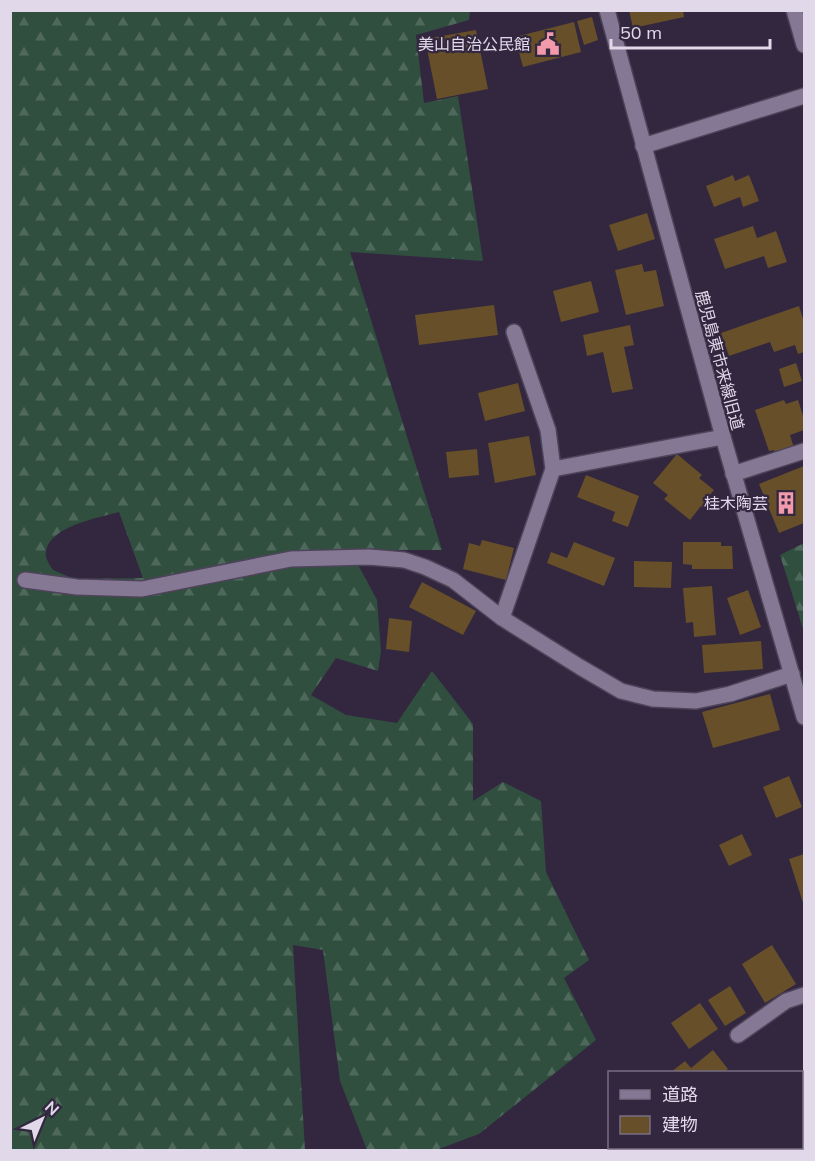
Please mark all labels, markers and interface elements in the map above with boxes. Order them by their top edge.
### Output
scale bar [611,12,770,50]
text: 50 m [620,21,662,44]
public building icon: 美山自治公民館 [535,31,561,57]
place label: 美山自治公民館 [418,34,530,54]
street label: 鹿児島東市来線旧道 [692,288,748,432]
building icon: 桂木陶芸 [773,490,799,516]
place label: 桂木陶芸 [704,493,768,513]
legend [608,1071,803,1149]
text: 道路 [662,1083,698,1106]
north arrow [12,1089,72,1149]
text: N [41,1097,63,1119]
text: 建物 [662,1113,698,1136]

